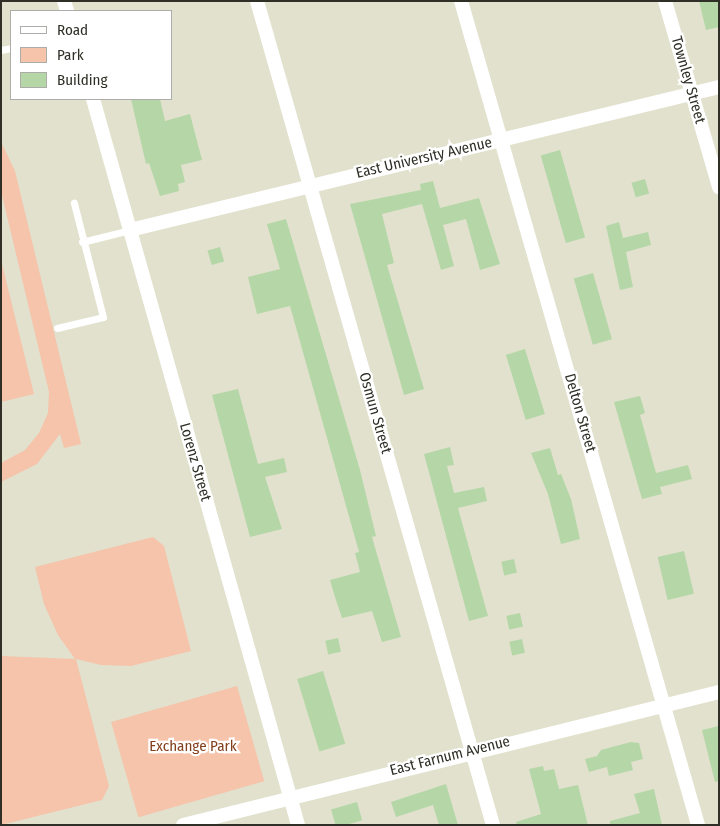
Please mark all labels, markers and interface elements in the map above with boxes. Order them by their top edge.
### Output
legend [10,10,172,100]
text: Road [57,21,88,39]
street label: Townley Street [667,34,709,126]
text: Park [57,46,84,64]
text: Building [57,71,108,89]
street label: East University Avenue [354,134,494,182]
street label: Osmun Street [355,370,395,456]
street label: Delton Street [560,372,600,454]
street label: Lorenz Street [175,421,215,503]
street label: East Farnum Avenue [388,732,512,780]
park label: Exchange Park [149,738,237,756]

